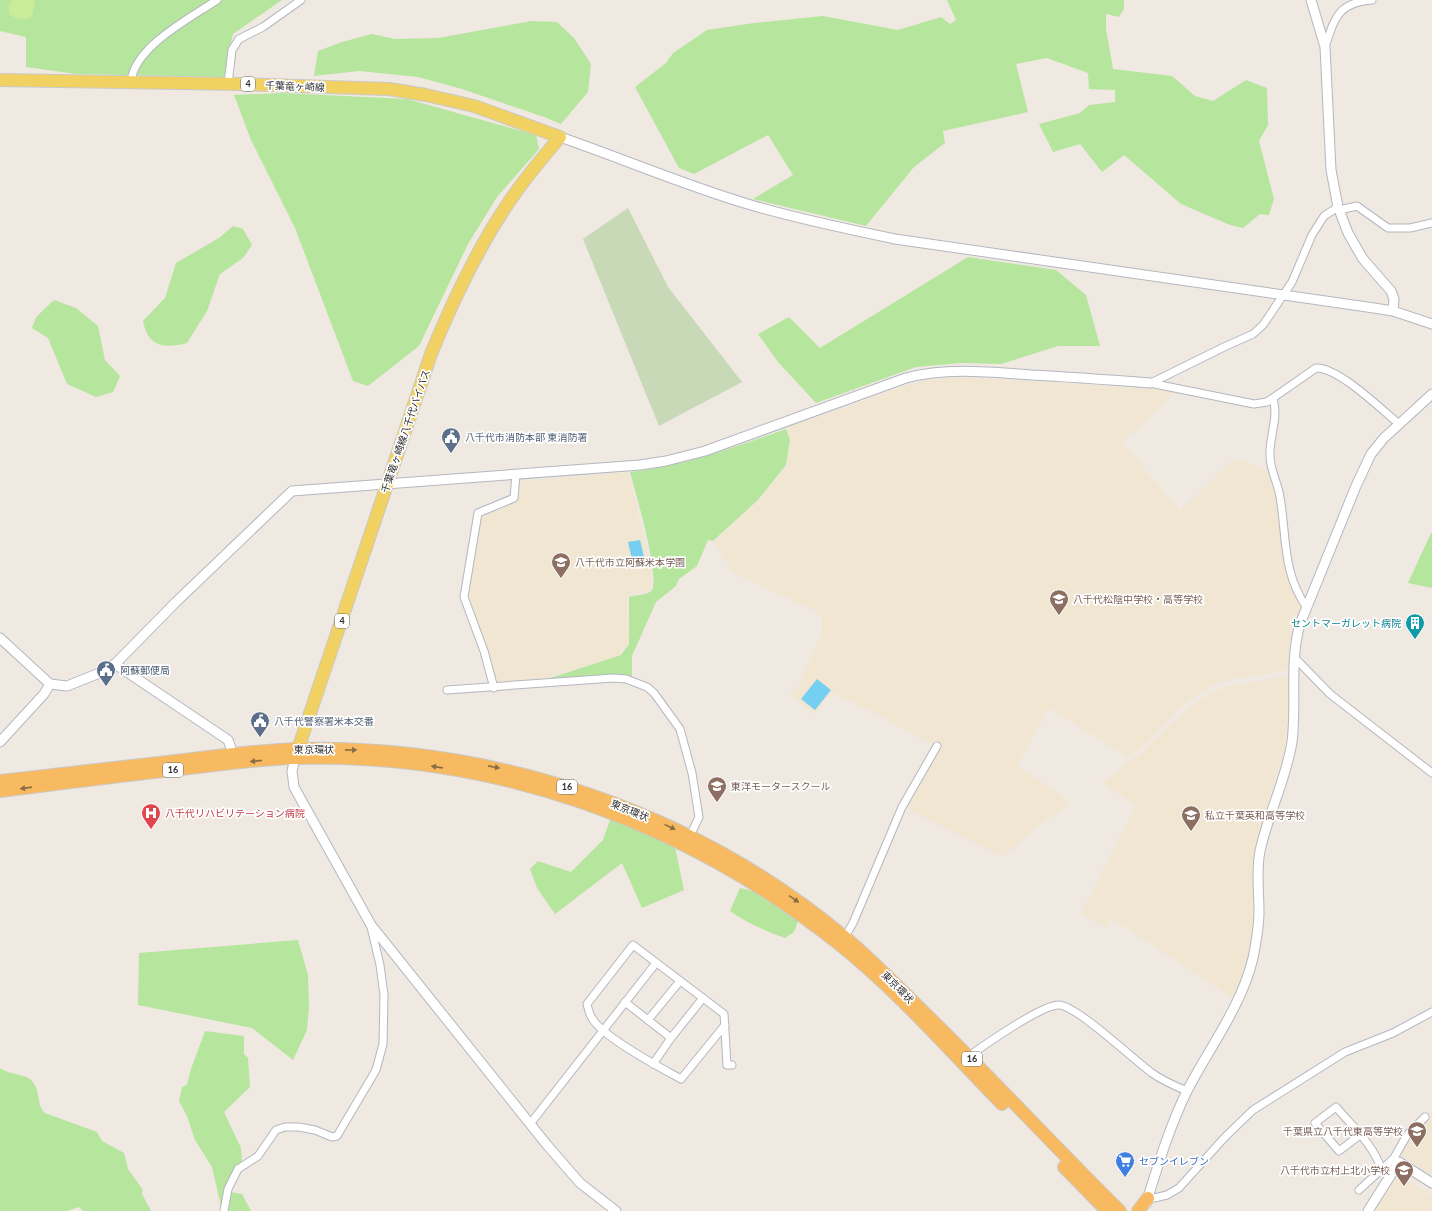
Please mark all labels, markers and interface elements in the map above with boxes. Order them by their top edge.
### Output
road number: 4 [241,77,255,91]
street label: 千葉竜ヶ崎線 [265,79,325,93]
street label: 千葉竜ヶ崎線八千代バイパス [378,368,432,494]
public building icon: 八千代市消防本部 東消防署 [440,426,462,454]
place label: 八千代市消防本部 東消防署 [465,431,588,443]
school or university icon: 八千代市立阿蘇米本学園 [550,551,572,579]
place label: 八千代市立阿蘇米本学園 [575,556,685,568]
school or university icon: 八千代松陰中学校・高等学校 [1048,588,1070,616]
place label: 八千代松陰中学校・高等学校 [1073,593,1203,605]
building icon: セントマーガレット病院 [1404,612,1426,640]
road number: 4 [335,614,349,628]
place label: セントマーガレット病院 [1291,617,1401,629]
public building icon: 阿蘇郵便局 [95,659,117,687]
place label: 阿蘇郵便局 [120,664,170,676]
public building icon: 八千代警察署米本交番 [249,710,271,738]
place label: 八千代警察署米本交番 [274,715,374,727]
street label: 東京環状 [294,743,334,755]
one-way arrow [345,746,357,753]
one-way arrow [250,758,262,764]
road number: 16 [163,763,183,777]
one-way arrow [431,764,443,770]
one-way arrow [488,765,500,771]
school or university icon: 東洋モータースクール [706,775,728,803]
road number: 16 [557,780,577,794]
place label: 東洋モータースクール [731,780,831,792]
one-way arrow [20,785,32,791]
street label: 東京環状 [609,797,651,823]
hospital icon: 八千代リハビリテーション病院 [140,802,162,830]
school or university icon: 私立千葉英和高等学校 [1180,804,1202,832]
place label: 八千代リハビリテーション病院 [165,807,305,819]
place label: 私立千葉英和高等学校 [1205,809,1305,821]
one-way arrow [664,824,675,830]
one-way arrow [789,895,799,903]
street label: 東京環状 [880,969,916,1005]
road number: 16 [962,1052,982,1066]
school or university icon: 千葉県立八千代東高等学校 [1406,1120,1428,1148]
place label: 千葉県立八千代東高等学校 [1283,1125,1403,1137]
supermarket icon: セブンイレブン [1114,1150,1136,1178]
place label: セブンイレブン [1139,1155,1209,1167]
school or university icon: 八千代市立村上北小学校 [1393,1159,1415,1187]
place label: 八千代市立村上北小学校 [1280,1164,1390,1176]

